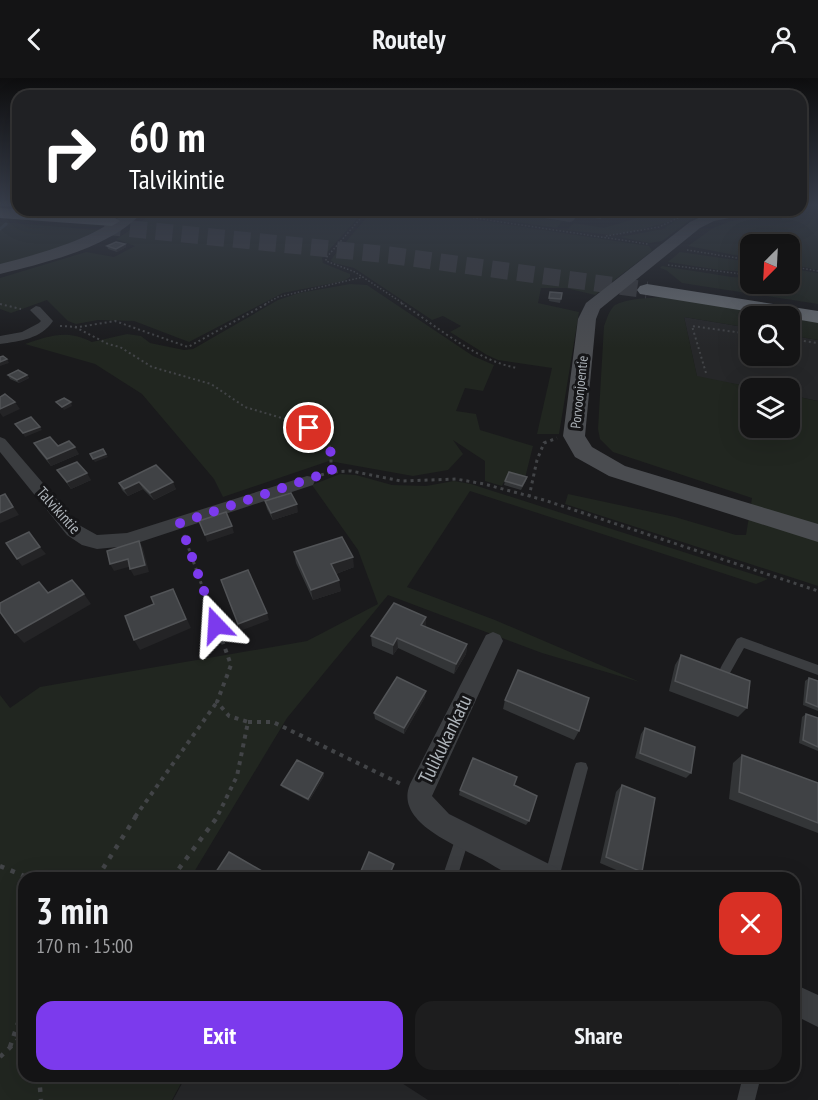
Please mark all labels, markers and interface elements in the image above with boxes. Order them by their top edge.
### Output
text: Routely [372,22,446,56]
icon: back [18,23,51,56]
icon: person [767,23,800,56]
text: 60 m [129,109,206,164]
icon: right [30,114,108,192]
text: Talvikintie [129,162,225,196]
north arrow [740,234,800,294]
map controls [740,234,800,438]
button: search [740,306,800,366]
street label: Porvoonjoentie [566,354,592,429]
button: layers [740,378,800,438]
pin [283,402,334,453]
icon: arrive [292,411,325,444]
street label: Talvikintie [33,482,85,538]
position arrow [184,593,248,657]
street label: Tulikukankatu [412,690,478,788]
text: 3 min [36,887,109,934]
button: close [719,892,782,955]
text: 170 m · 15:00 [36,933,133,959]
button: Exit [36,1001,403,1070]
button: Share [415,1001,782,1070]

